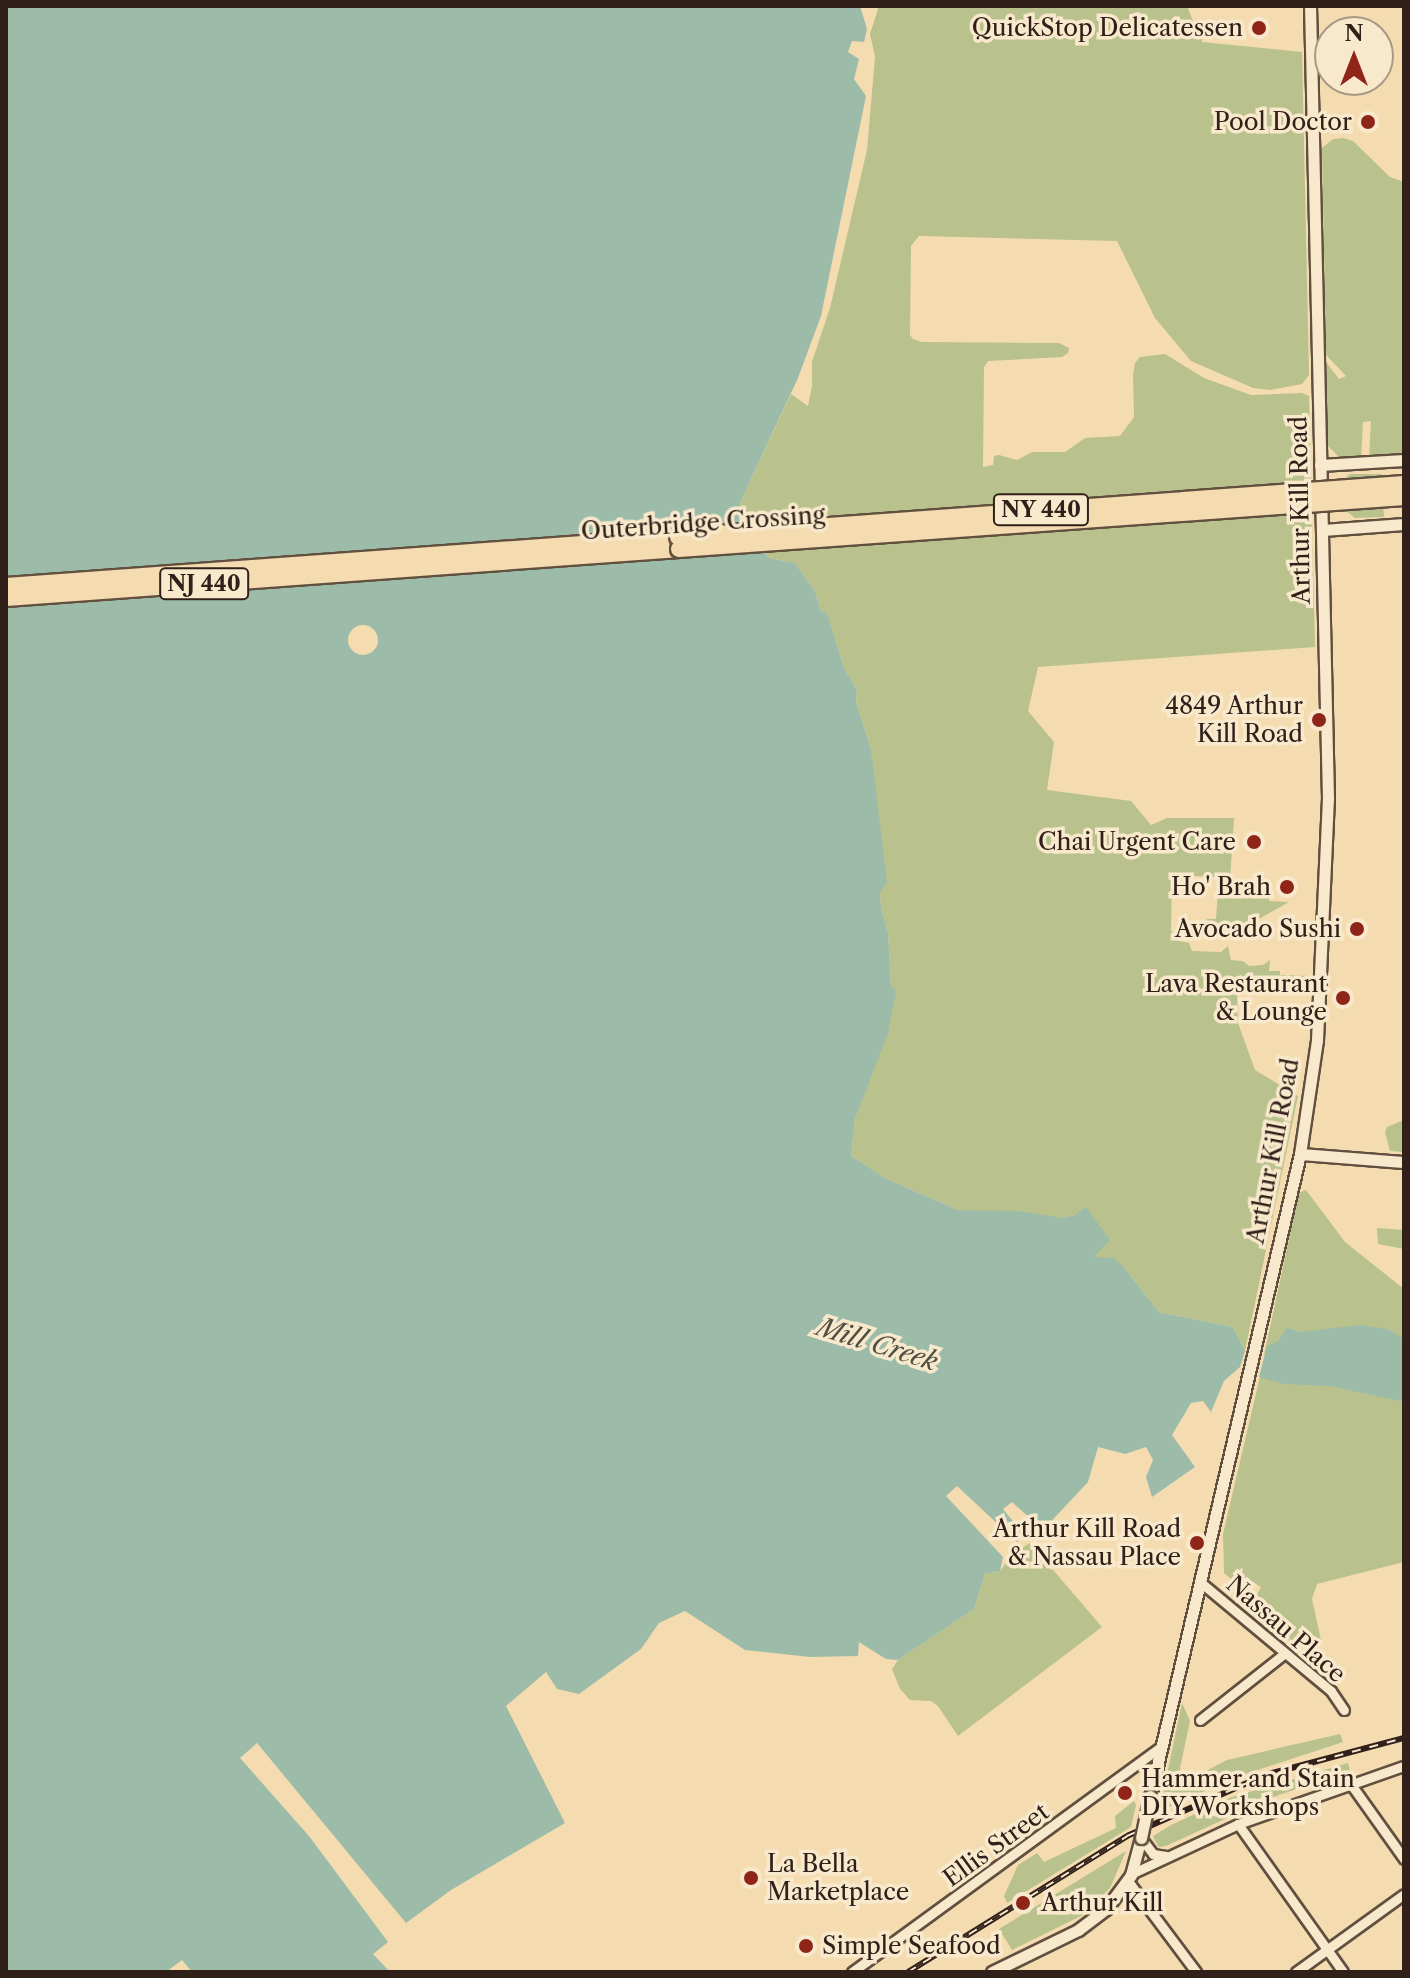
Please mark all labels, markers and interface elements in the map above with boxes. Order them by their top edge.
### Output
place label: QuickStop Delicatessen [972,14,1243,42]
north arrow [1314,16,1394,96]
marker: QuickStop Delicatessen [1250,19,1268,37]
text: N [1344,20,1364,47]
place label: Pool Doctor [1214,108,1352,136]
marker: Pool Doctor [1359,113,1377,131]
street label: Arthur Kill Road [1284,415,1316,605]
road number: NY 440 [991,492,1091,528]
street label: Outerbridge Crossing [580,500,826,546]
road number: NJ 440 [158,566,250,602]
place label: 4849 Arthur Kill Road [1164,692,1303,748]
marker: 4849 Arthur Kill Road [1310,711,1328,729]
place label: Chai Urgent Care [1038,828,1236,856]
marker: Chai Urgent Care [1243,831,1265,853]
place label: Ho' Brah [1171,873,1271,901]
marker: Ho' Brah [1278,878,1296,896]
place label: Avocado Sushi [1175,915,1341,943]
marker: Avocado Sushi [1348,920,1366,938]
place label: Lava Restaurant & Lounge [1145,970,1327,1026]
marker: Lava Restaurant & Lounge [1334,989,1352,1007]
street label: Arthur Kill Road [1241,1056,1305,1246]
water label: Mill Creek [813,1312,941,1378]
place label: Arthur Kill Road & Nassau Place [992,1515,1181,1571]
marker: Arthur Kill Road & Nassau Place [1188,1534,1206,1552]
street label: Nassau Place [1221,1569,1351,1689]
place label: Hammer and Stain DIY Workshops [1141,1765,1355,1821]
marker: Hammer and Stain DIY Workshops [1116,1784,1134,1802]
street label: Ellis Street [938,1797,1054,1893]
place label: La Bella Marketplace [767,1850,909,1906]
marker: La Bella Marketplace [742,1869,760,1887]
place label: Arthur Kill [1041,1889,1164,1917]
marker: Arthur Kill [1012,1892,1034,1914]
place label: Simple Seafood [822,1932,1001,1960]
marker: Simple Seafood [797,1937,815,1955]

